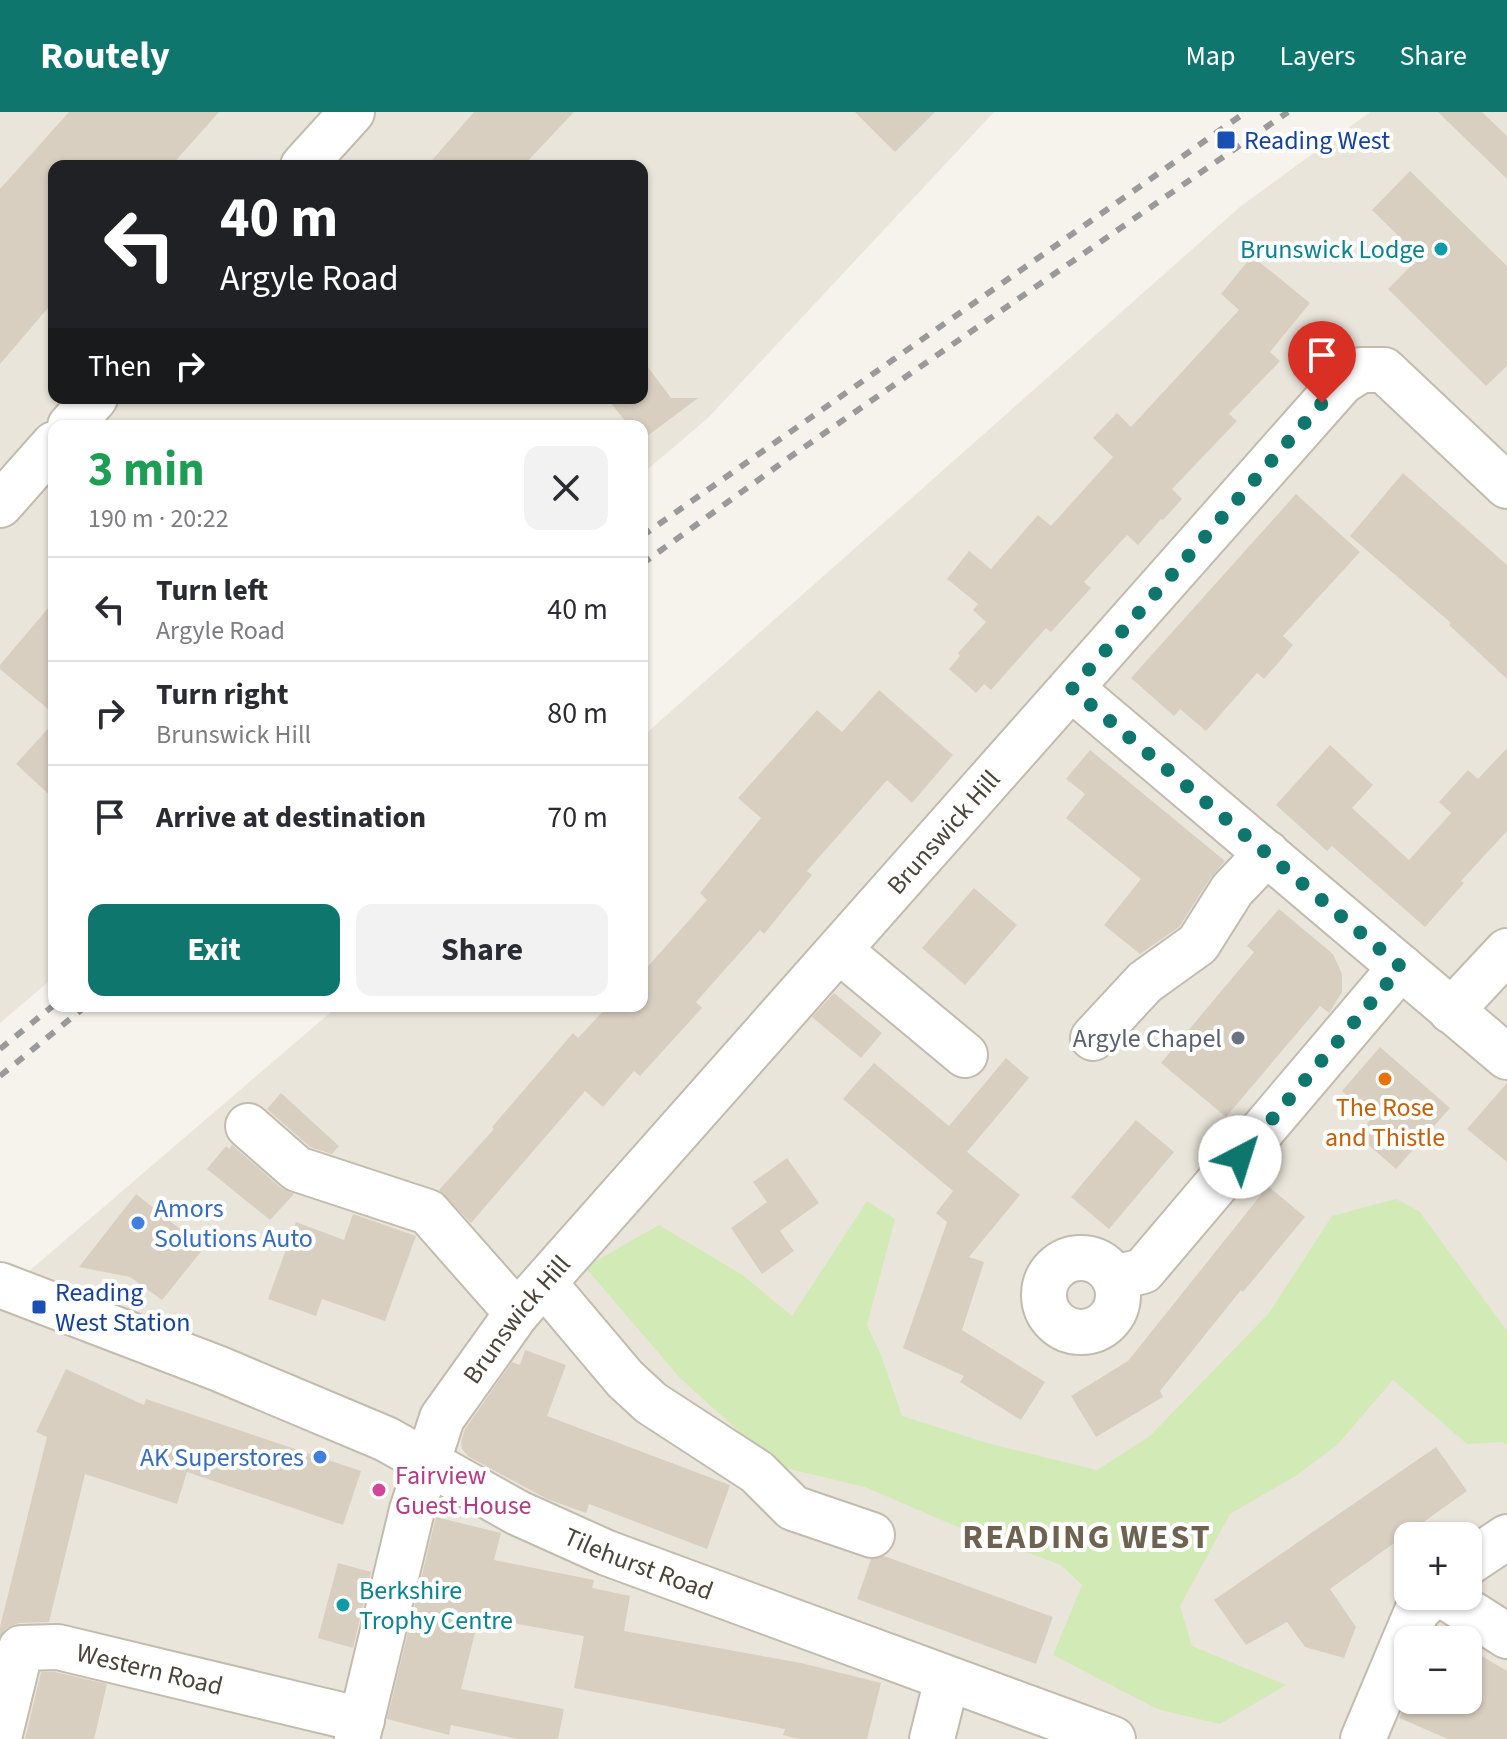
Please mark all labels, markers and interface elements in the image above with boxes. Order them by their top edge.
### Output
text: Routely [40,29,170,83]
text: Map [1185,36,1235,76]
text: Layers [1279,36,1355,76]
text: Share [1399,36,1467,76]
place label: Reading West [1244,122,1390,159]
marker: Reading West [1215,129,1237,151]
text: 40 m [220,179,338,258]
icon: left [88,192,192,296]
place label: Brunswick Lodge [1240,231,1425,268]
marker: Brunswick Lodge [1432,240,1450,258]
text: Argyle Road [220,253,399,304]
pin [1288,321,1356,403]
icon: arrive [1300,333,1344,377]
icon: right [168,344,212,388]
text: Then [88,345,152,388]
text: 3 min [88,436,205,504]
button: close [524,446,608,530]
text: 190 m · 20:22 [88,500,229,537]
text: Turn left [156,569,268,612]
icon: left [88,587,132,631]
text: 40 m [547,588,608,631]
text: Argyle Road [156,612,285,649]
text: Turn right [156,673,288,716]
icon: right [88,691,132,735]
text: 80 m [547,692,608,735]
text: Brunswick Hill [156,716,311,753]
street label: Brunswick Hill [878,762,1009,903]
icon: arrive [88,795,132,839]
text: Arrive at destination [156,796,426,839]
text: 70 m [547,796,608,839]
button: Exit [88,904,340,996]
button: Share [356,904,608,996]
place label: Argyle Chapel [1073,1020,1222,1057]
marker: Argyle Chapel [1229,1029,1247,1047]
marker: The Rose and Thistle [1376,1070,1394,1088]
place label: The Rose and Thistle [1325,1089,1445,1156]
position arrow [1198,1115,1282,1199]
place label: Amors Solutions Auto [154,1190,313,1257]
marker: Amors Solutions Auto [129,1214,147,1232]
street label: Brunswick Hill [454,1247,579,1392]
place label: Reading West Station [55,1274,190,1341]
marker: Reading West Station [30,1298,48,1316]
place label: AK Superstores [140,1439,304,1476]
marker: AK Superstores [311,1448,329,1466]
place label: Fairview Guest House [395,1457,531,1524]
marker: Fairview Guest House [370,1481,388,1499]
district label: READING WEST [962,1513,1212,1562]
street label: Tilehurst Road [558,1518,718,1610]
map controls [1394,1522,1482,1714]
button: + [1394,1522,1482,1610]
place label: Berkshire Trophy Centre [359,1572,513,1639]
marker: Berkshire Trophy Centre [334,1596,352,1614]
button: − [1394,1626,1482,1714]
street label: Western Road [73,1634,227,1705]

